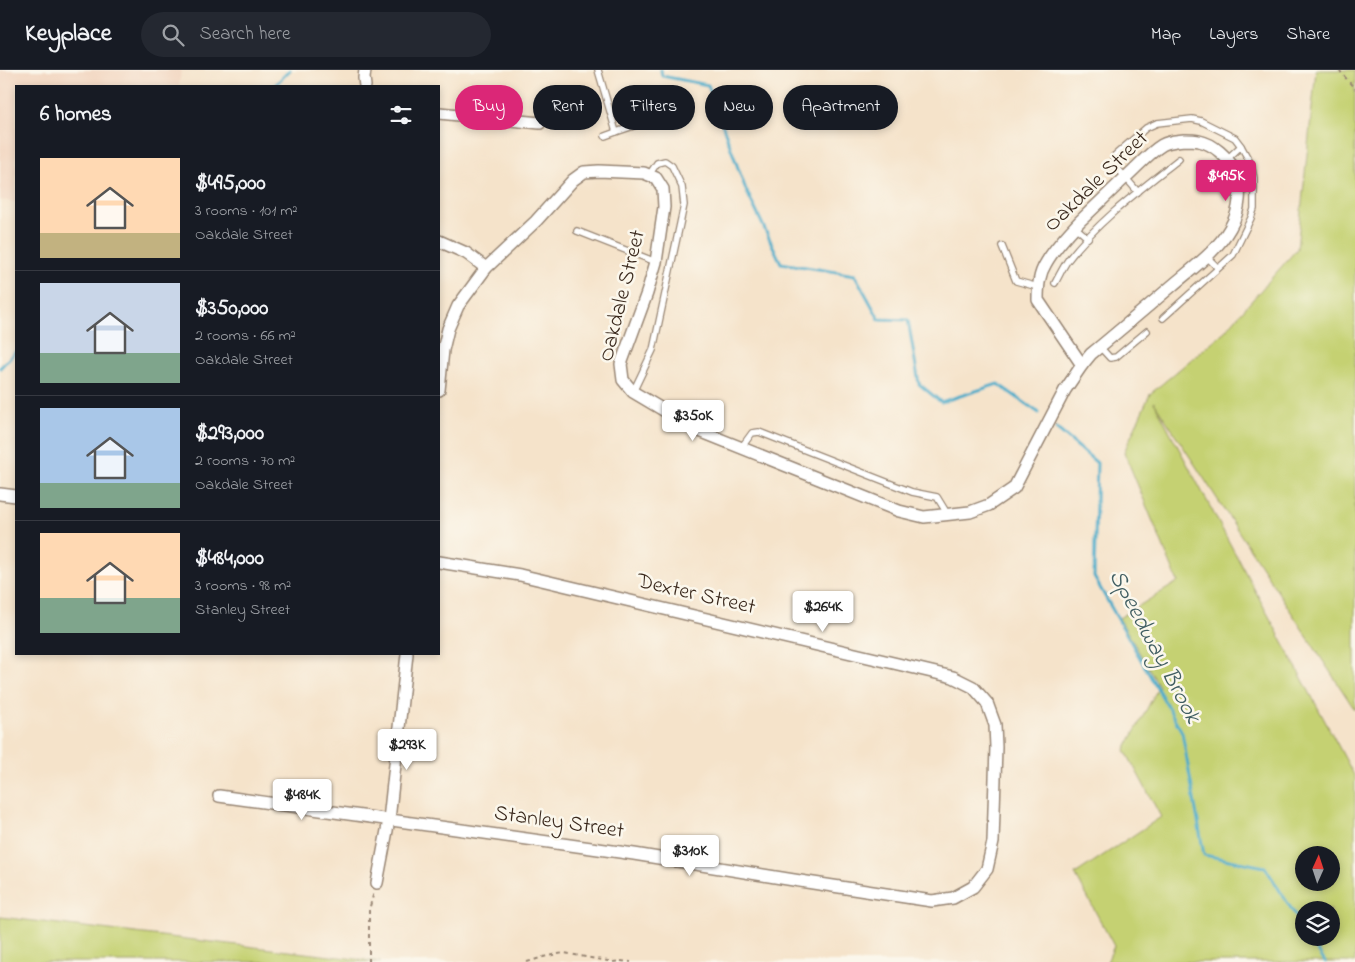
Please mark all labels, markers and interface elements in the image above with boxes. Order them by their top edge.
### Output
search box [141,12,491,57]
text: Keyplace [25,17,111,52]
icon: search [159,21,187,49]
text: Search here [199,21,291,48]
text: Map [1151,22,1181,48]
text: Layers [1209,22,1259,48]
text: Share [1287,22,1330,48]
chip: Buy [455,85,523,130]
chip: Rent [533,85,602,130]
chip: Filters [612,85,695,130]
chip: New [705,85,773,130]
chip: Apartment [783,85,898,130]
text: 6 homes [40,100,112,130]
icon: filters [387,101,415,129]
street label: Oakdale Street [1037,123,1157,240]
pin: $495K [1191,160,1261,202]
text: $495K [1207,164,1245,188]
text: $495,000 [195,169,266,199]
icon: home [80,178,140,238]
text: 3 rooms · 101 m² [195,199,297,223]
text: Oakdale Street [195,223,293,247]
street label: Oakdale Street [591,226,655,365]
text: $350,000 [195,294,268,324]
icon: home [80,303,140,363]
text: 2 rooms · 66 m² [195,324,296,348]
text: Oakdale Street [195,348,293,372]
pin: $350K [658,400,728,442]
text: $350K [673,404,713,428]
text: $293,000 [195,419,264,449]
icon: home [80,428,140,488]
text: 2 rooms · 70 m² [195,449,295,473]
text: Oakdale Street [195,473,293,497]
text: $484,000 [195,544,264,574]
icon: home [80,553,140,613]
water label: Speedway Brook [1099,564,1210,732]
street label: Dexter Street [633,566,759,624]
text: 3 rooms · 98 m² [195,574,291,598]
pin: $264K [788,590,858,633]
text: $264K [803,595,843,619]
text: Stanley Street [195,598,290,622]
pin: $293K [372,728,442,771]
text: $293K [389,733,425,757]
pin: $484K [267,778,337,821]
text: $484K [284,783,320,807]
street label: Stanley Street [492,798,627,849]
pin: $310K [655,834,725,877]
text: $310K [672,839,708,863]
north arrow [1295,846,1340,891]
map controls [1295,846,1340,946]
button: layers [1295,901,1340,946]

